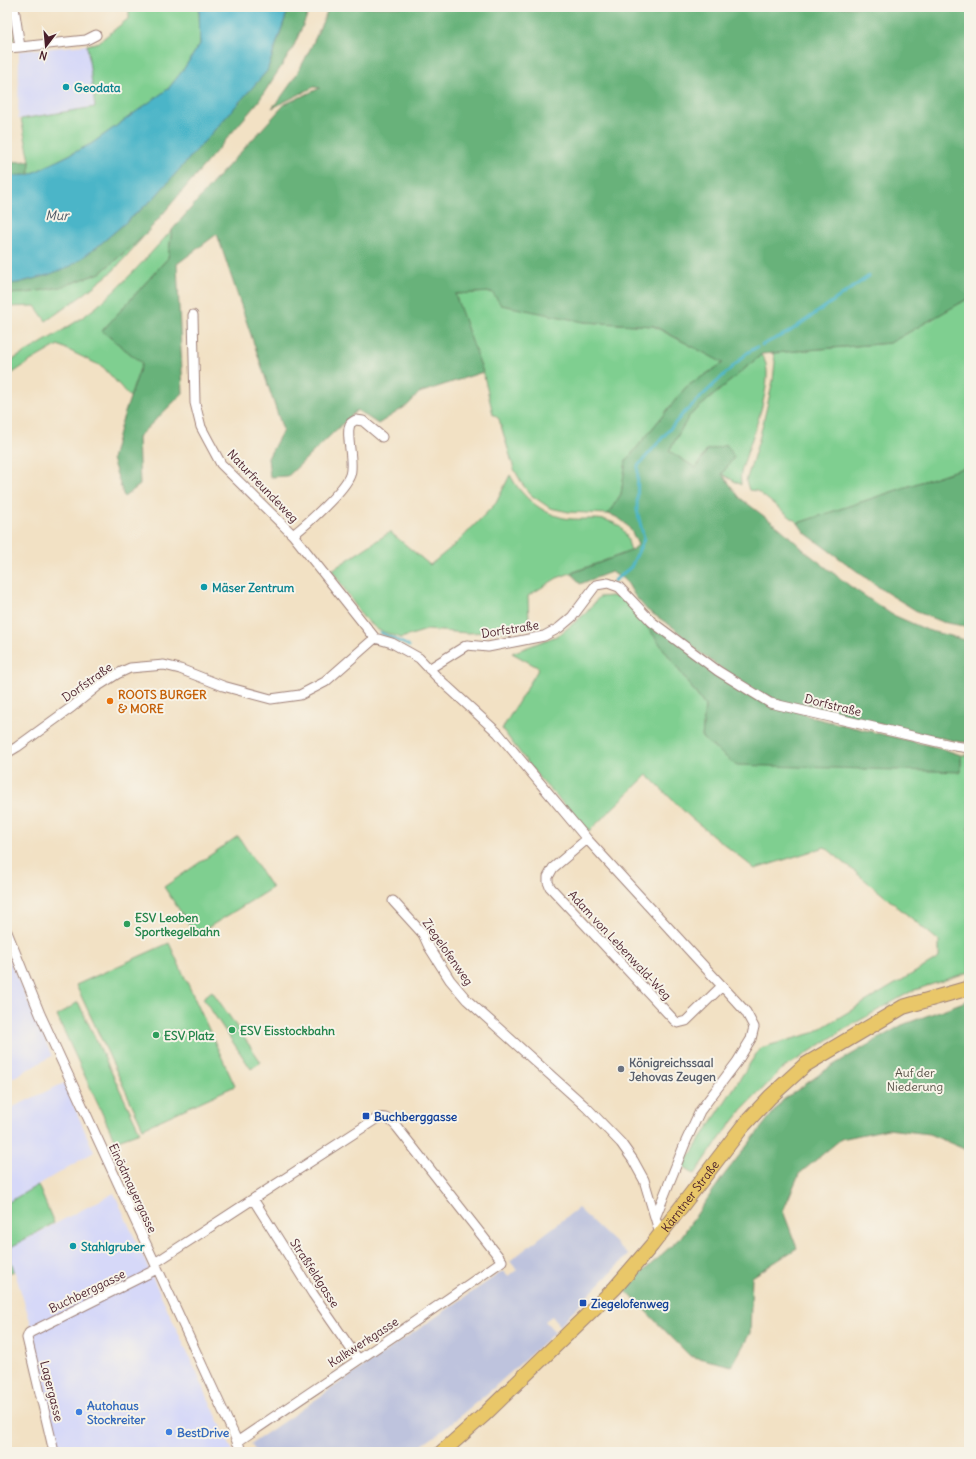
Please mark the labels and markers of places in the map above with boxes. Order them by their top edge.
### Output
place label: Geodata [74,80,121,95]
marker: Geodata [61,82,71,92]
place label: Mäser Zentrum [212,580,295,595]
marker: Mäser Zentrum [199,582,209,592]
place label: ROOTS BURGER & MORE [118,687,207,716]
marker: ROOTS BURGER & MORE [105,696,115,706]
place label: ESV Leoben Sportkegelbahn [135,910,220,940]
marker: ESV Leoben Sportkegelbahn [122,919,132,929]
place label: ESV Eisstockbahn [240,1023,335,1038]
marker: ESV Eisstockbahn [227,1025,237,1035]
place label: ESV Platz [164,1028,215,1043]
marker: ESV Platz [151,1030,161,1040]
place label: Königreichssaal Jehovas Zeugen [629,1055,716,1085]
marker: Königreichssaal Jehovas Zeugen [616,1064,626,1074]
place label: Buchberggasse [374,1109,458,1125]
marker: Buchberggasse [361,1111,371,1121]
place label: Stahlgruber [81,1239,145,1255]
marker: Stahlgruber [68,1241,78,1251]
place label: Ziegelofenweg [591,1296,669,1312]
marker: Ziegelofenweg [578,1298,588,1308]
place label: Autohaus Stockreiter [87,1398,146,1427]
marker: Autohaus Stockreiter [74,1407,84,1417]
place label: BestDrive [177,1425,230,1440]
marker: BestDrive [164,1427,174,1437]

